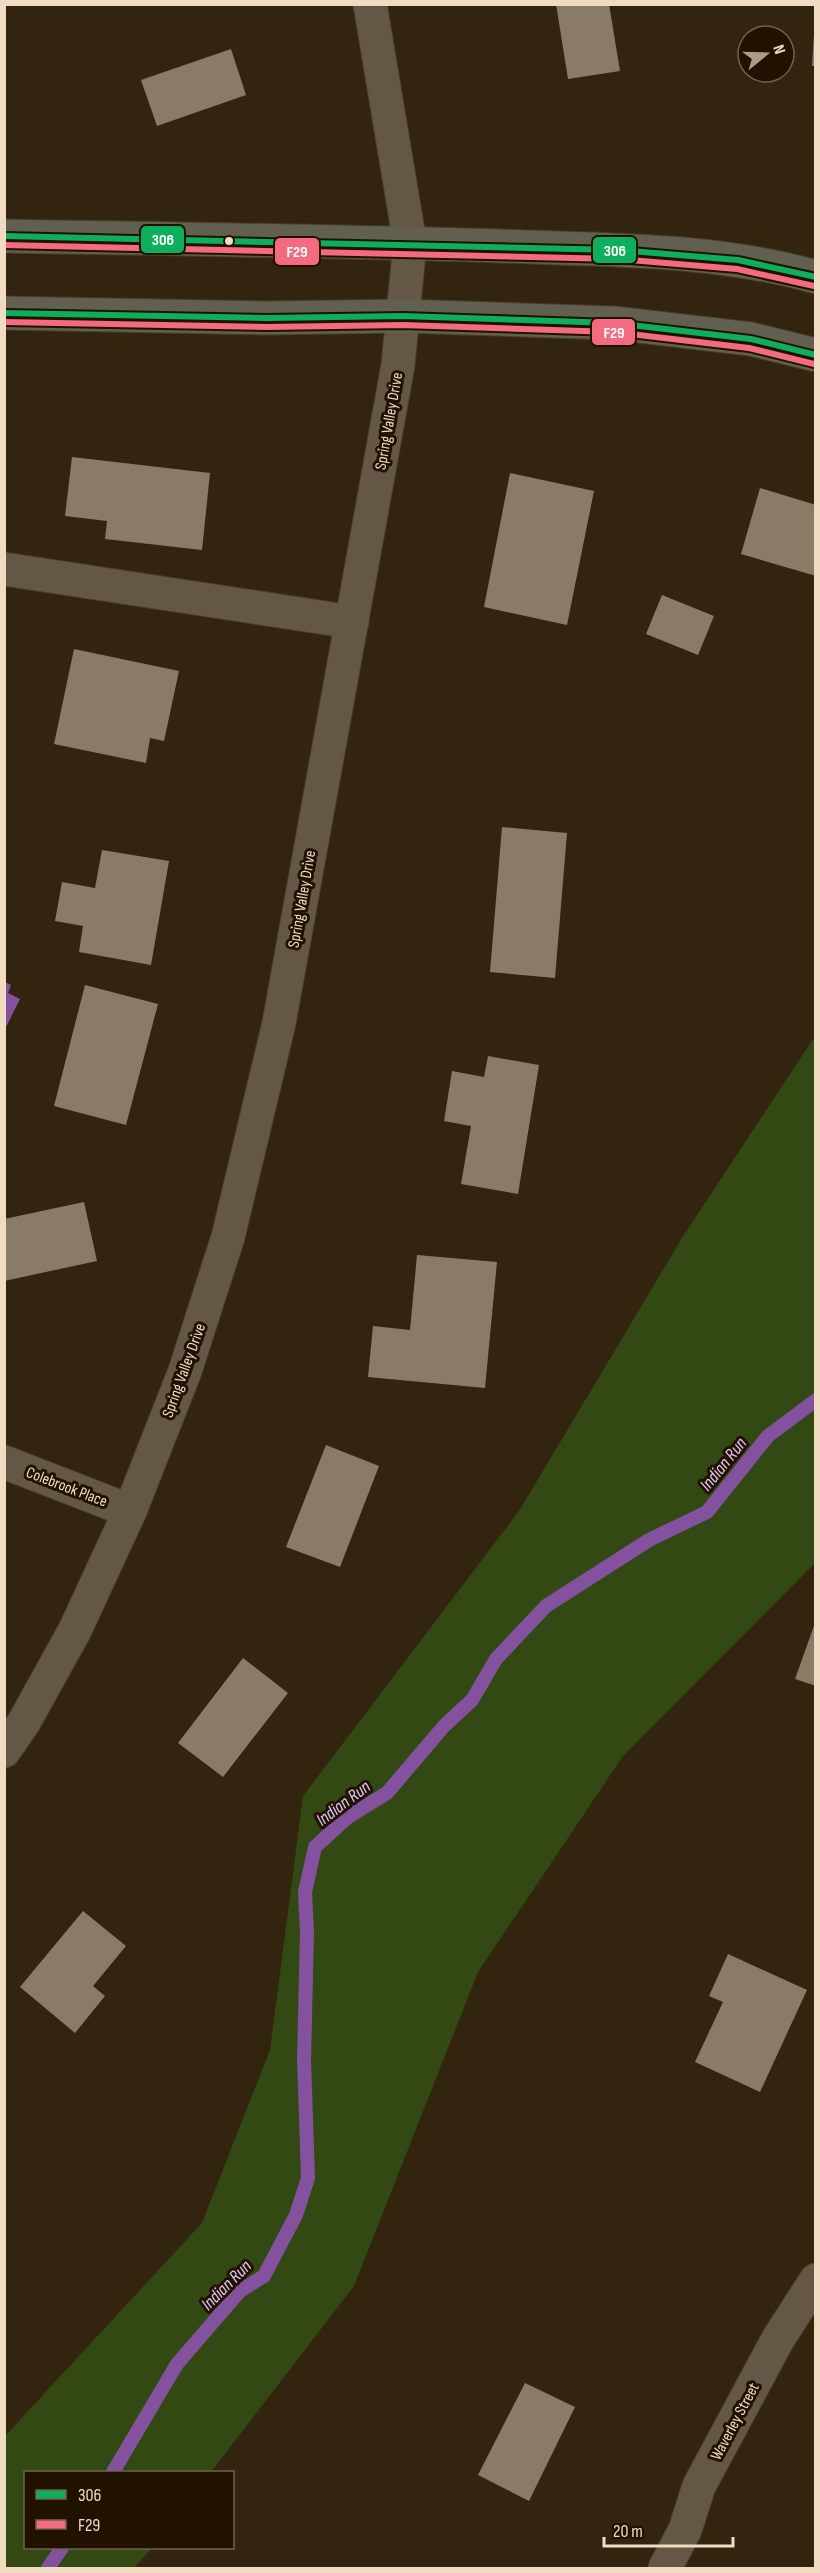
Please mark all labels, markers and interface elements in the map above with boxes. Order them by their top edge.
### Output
north arrow [736,24,796,84]
text: N [768,42,789,57]
line badge: 306 [140,225,185,254]
text: 306 [152,231,174,250]
unlabelled marker [223,235,235,247]
line badge: 306 [592,236,637,264]
line badge: F29 [274,237,320,266]
text: 306 [604,242,626,261]
text: F29 [286,243,308,262]
line badge: F29 [591,318,636,346]
text: F29 [603,324,625,343]
street label: Spring Valley Drive [372,371,407,471]
street label: Spring Valley Drive [285,849,320,949]
street label: Spring Valley Drive [159,1321,210,1420]
water label: Indian Run [696,1433,751,1495]
street label: Colebrook Place [23,1463,110,1512]
water label: Indian Run [312,1776,375,1831]
water label: Indian Run [197,2256,256,2315]
street label: Waverley Street [707,2380,764,2464]
legend [24,2471,234,2549]
text: 306 [78,2485,102,2506]
scale bar [604,2510,733,2548]
text: F29 [78,2515,100,2536]
text: 20 m [613,2521,643,2542]

